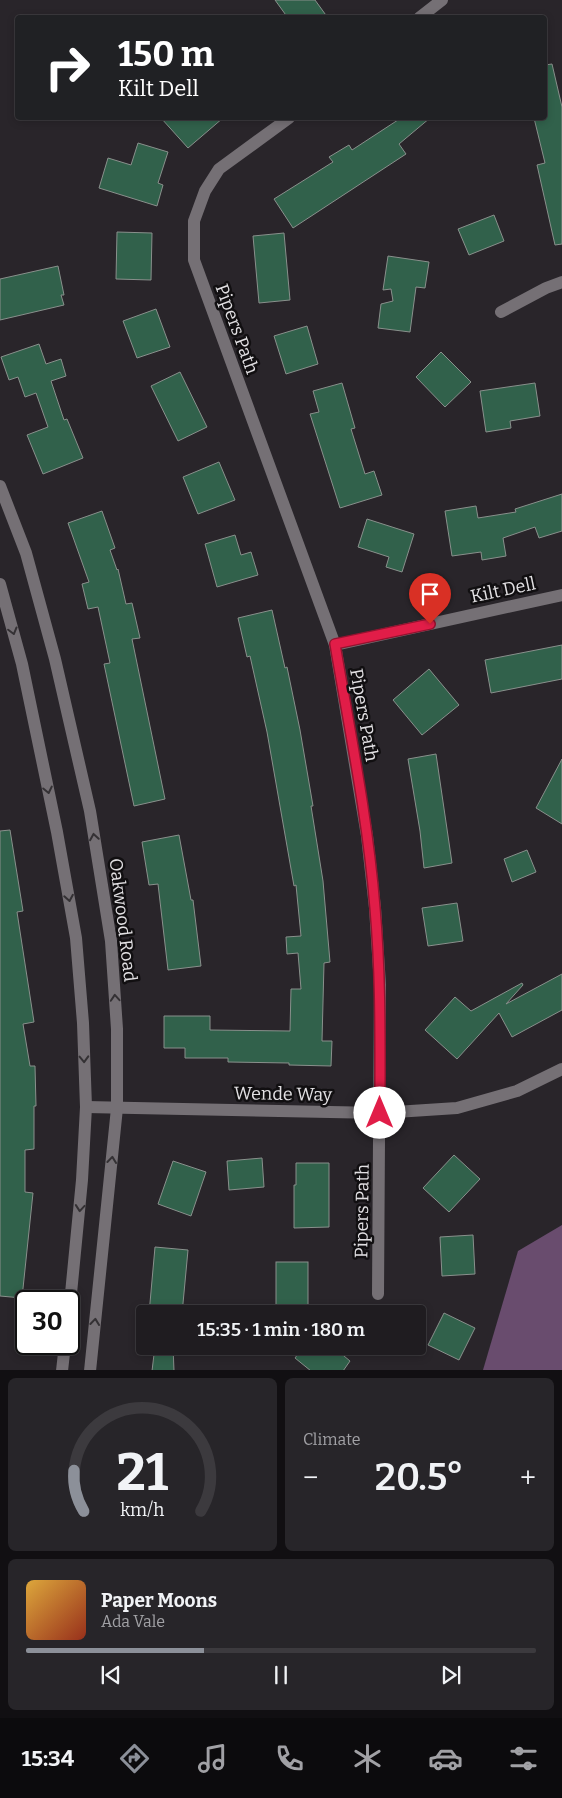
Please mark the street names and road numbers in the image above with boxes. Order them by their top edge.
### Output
street label: Pipers Path [211,281,263,377]
street label: Kilt Dell [468,572,538,608]
street label: Pipers Path [345,667,383,763]
street label: Oakwood Road [105,857,142,983]
street label: Wende Way [234,1082,333,1106]
street label: Pipers Path [350,1164,374,1258]

